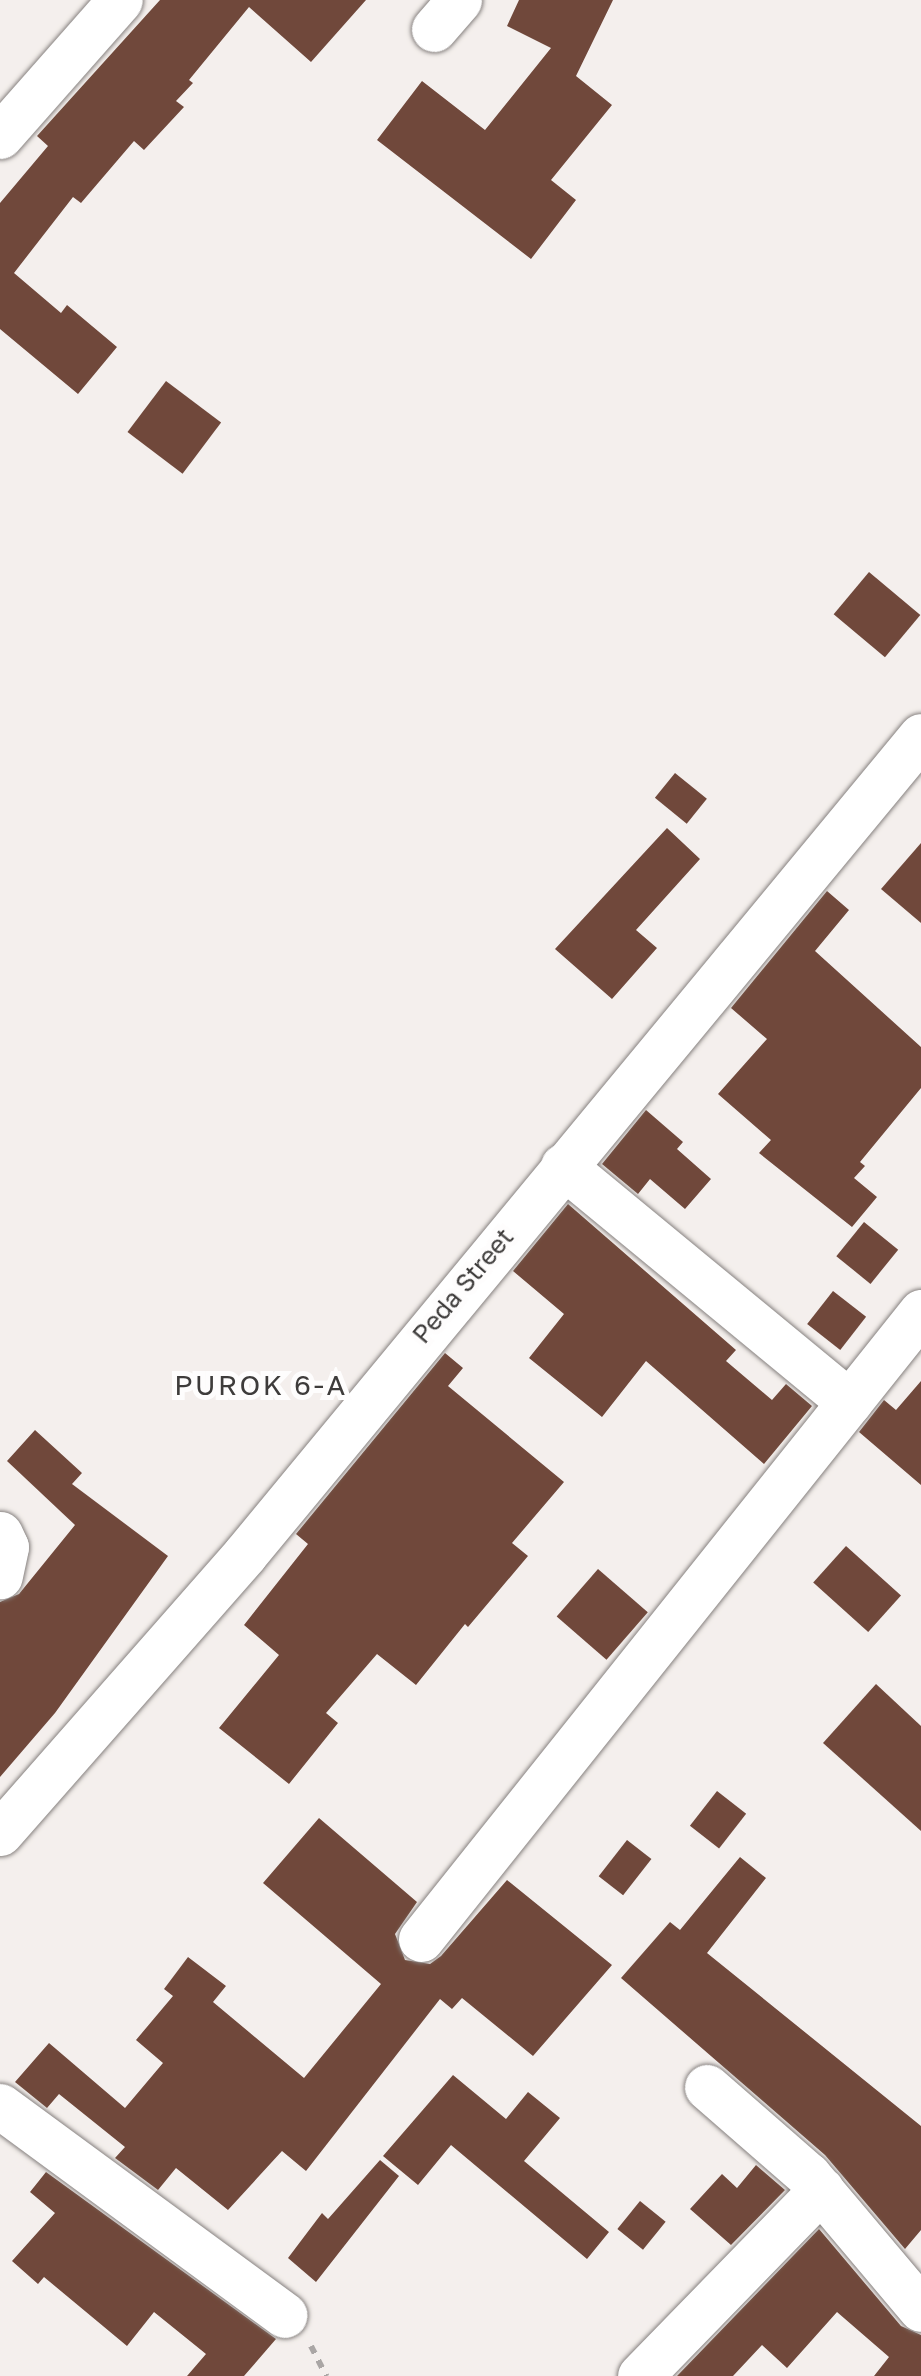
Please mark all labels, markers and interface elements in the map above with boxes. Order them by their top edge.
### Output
street label: Peda Street [406,1223,520,1349]
district label: PUROK 6-A [174,1368,348,1402]

